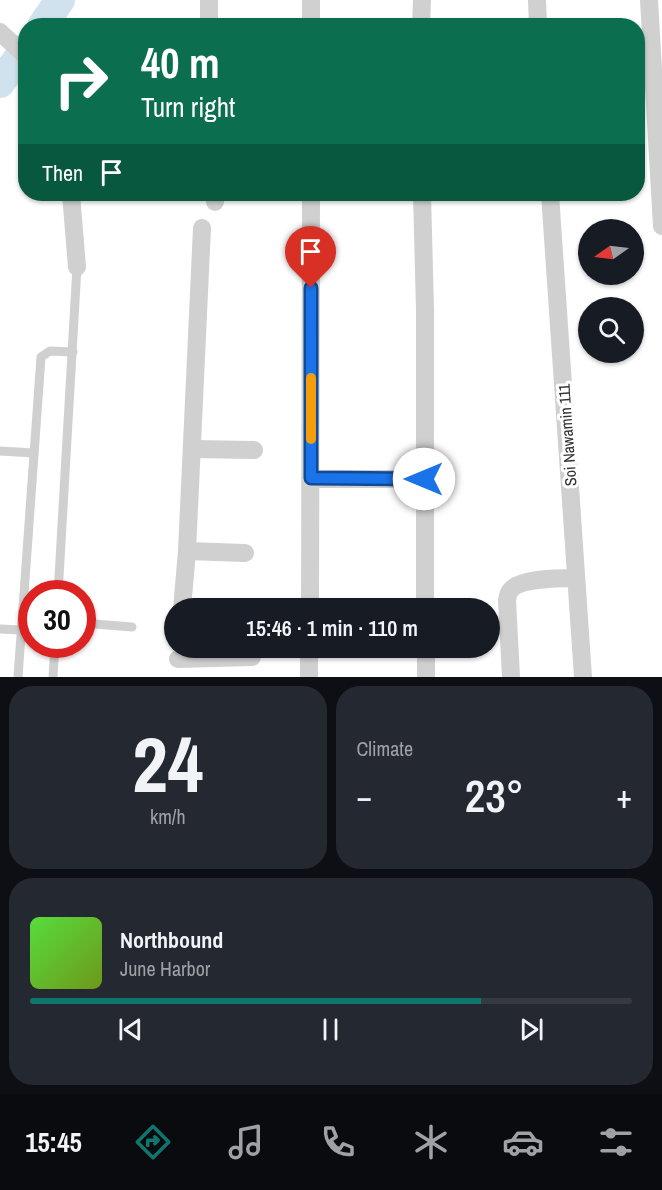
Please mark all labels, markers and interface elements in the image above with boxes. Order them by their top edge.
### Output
text: 40 m [141,35,220,91]
icon: right [42,42,120,120]
text: Turn right [141,89,235,125]
icon: arrive [95,156,128,189]
text: Then [42,158,83,188]
north arrow [578,219,644,285]
map controls [578,219,644,363]
pin [285,226,336,288]
icon: arrive [294,235,327,268]
button: search [578,297,644,363]
street label: Soi Nawamin 111 [552,382,582,487]
position arrow [392,447,456,511]
speed limit sign: 30 [18,580,96,658]
text: 15:46 · 1 min · 110 m [246,613,418,643]
text: 24 [132,711,203,816]
text: Climate [357,735,413,762]
text: 23° [465,765,524,826]
text: − [357,774,372,818]
text: + [616,774,632,818]
text: km/h [150,803,186,830]
text: Northbound [120,925,223,955]
text: June Harbor [120,955,210,982]
icon: previous [114,1013,147,1046]
icon: pause [314,1013,347,1046]
icon: next [515,1013,548,1046]
icon: directions [132,1121,174,1163]
icon: music [225,1121,267,1163]
icon: phone [317,1121,359,1163]
icon: climate [410,1121,452,1163]
icon: car [502,1121,544,1163]
icon: filters [595,1121,637,1163]
text: 15:45 [25,1124,82,1160]

